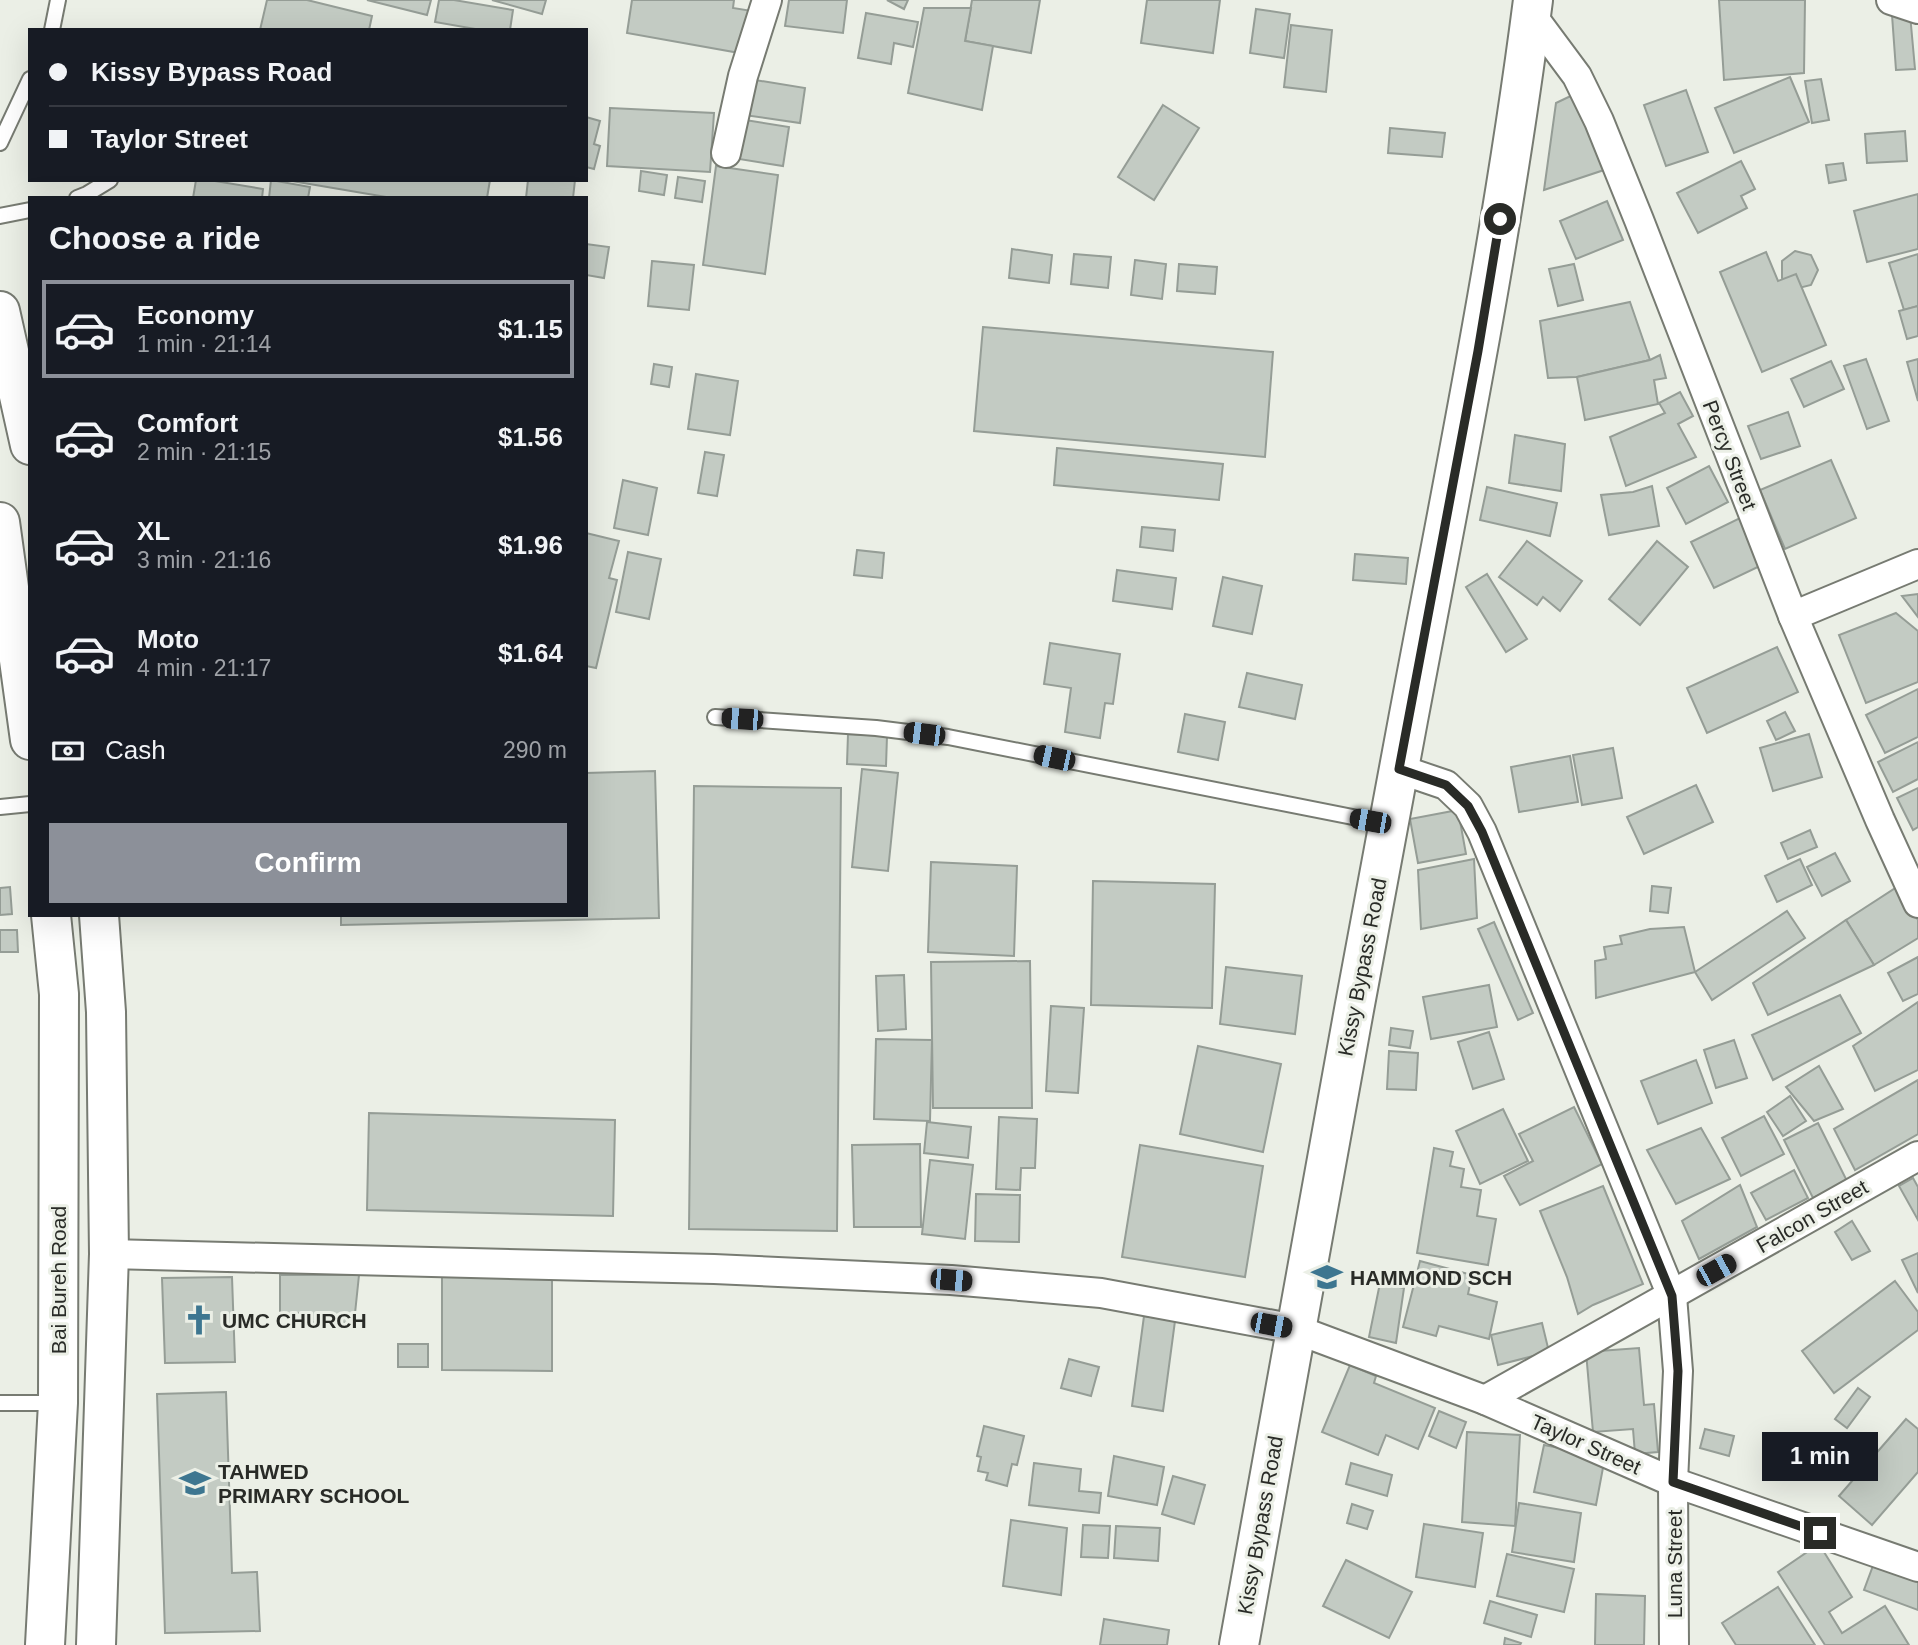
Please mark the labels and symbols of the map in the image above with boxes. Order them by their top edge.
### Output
route start [1484,203,1516,235]
street label: Percy Street [1699,397,1761,513]
car [721,707,764,731]
car [902,721,947,747]
car [1032,743,1077,773]
car [1348,807,1393,835]
street label: Kissy Bypass Road [1333,876,1391,1058]
street label: Falcon Street [1752,1175,1872,1257]
street label: Bai Bureh Road [47,1206,70,1354]
car [1693,1251,1740,1289]
school or university icon: HAMMOND SCH [1310,1260,1344,1294]
place label: HAMMOND SCH [1350,1266,1512,1289]
car [930,1268,973,1292]
church icon: UMC CHURCH [182,1303,216,1337]
place label: UMC CHURCH [222,1309,367,1332]
car [1249,1311,1294,1339]
street label: Taylor Street [1527,1410,1645,1479]
callout: 1 min [1762,1432,1878,1480]
street label: Kissy Bypass Road [1233,1434,1287,1616]
place label: TAHWED PRIMARY SCHOOL [218,1460,410,1507]
school or university icon: TAHWED PRIMARY SCHOOL [178,1466,212,1500]
street label: Luna Street [1663,1510,1686,1618]
route end [1804,1517,1836,1549]

